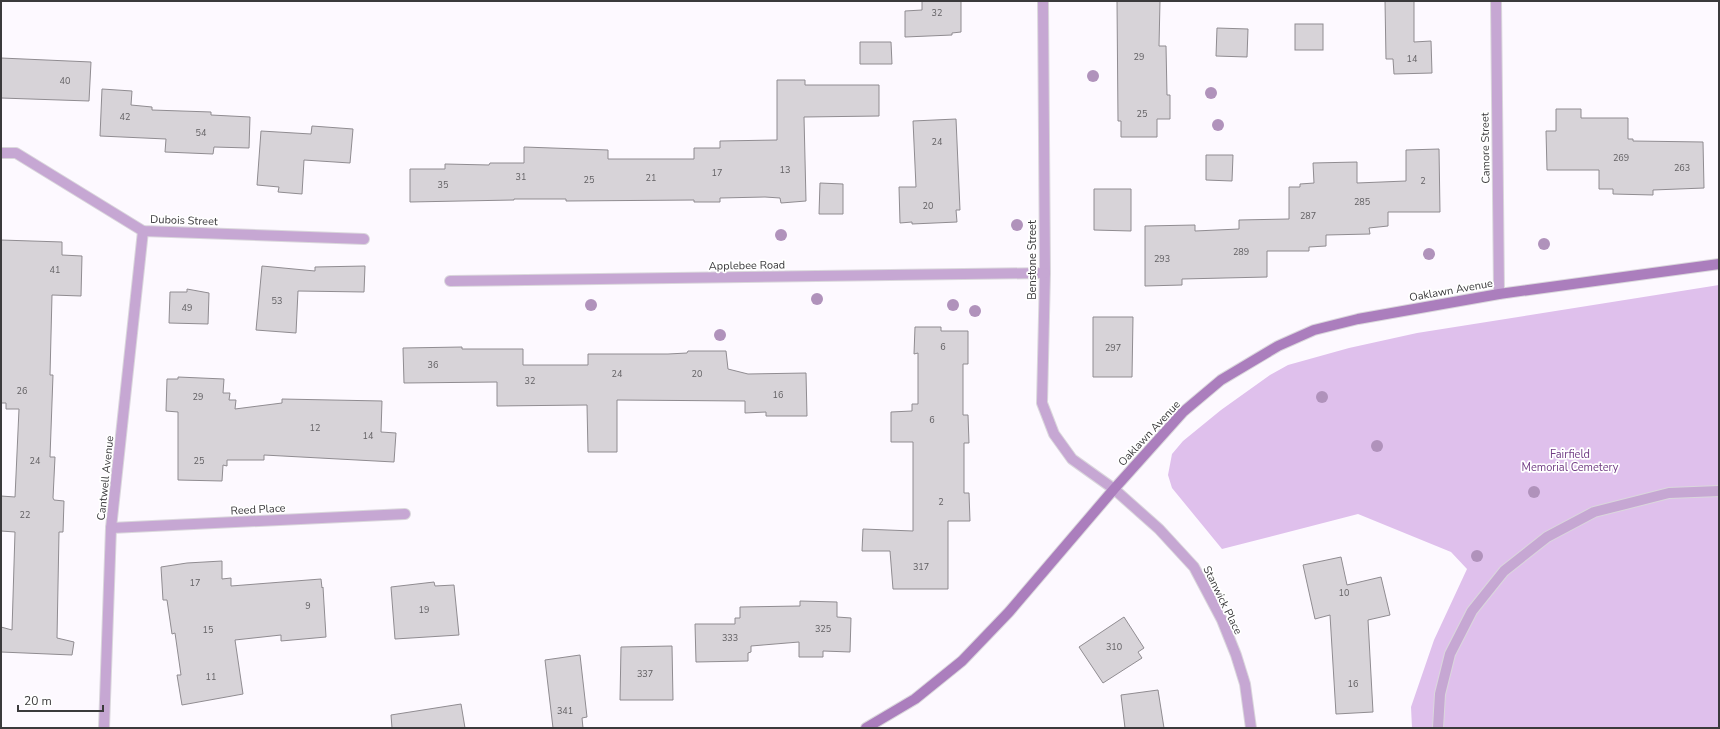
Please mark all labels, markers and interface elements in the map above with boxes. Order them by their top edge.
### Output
house number: 32 [932,7,942,19]
house number: 29 [1134,51,1144,63]
house number: 14 [1407,53,1418,65]
house number: 40 [60,75,70,87]
house number: 25 [1137,108,1147,120]
house number: 42 [120,111,130,123]
street label: Camore Street [1477,112,1494,184]
house number: 54 [196,127,207,139]
house number: 24 [932,136,943,148]
house number: 269 [1613,152,1629,164]
house number: 263 [1674,162,1690,174]
house number: 13 [780,164,790,176]
house number: 17 [712,167,722,179]
house number: 31 [516,171,526,183]
house number: 21 [646,172,656,184]
house number: 25 [584,174,594,186]
house number: 2 [1420,175,1426,187]
house number: 35 [438,179,448,191]
house number: 285 [1354,196,1370,208]
house number: 20 [923,200,933,212]
house number: 287 [1300,210,1316,222]
street label: Dubois Street [150,212,218,229]
street label: Benstone Street [1025,220,1040,300]
house number: 289 [1233,246,1249,258]
house number: 293 [1154,253,1170,265]
street label: Applebee Road [709,257,785,274]
house number: 41 [50,264,60,276]
street label: Oaklawn Avenue [1408,276,1494,305]
house number: 53 [272,295,282,307]
house number: 49 [182,302,192,314]
house number: 6 [940,341,946,353]
house number: 297 [1105,342,1121,354]
house number: 36 [428,359,438,371]
house number: 24 [612,368,623,380]
house number: 20 [692,368,702,380]
house number: 32 [525,375,535,387]
house number: 26 [17,385,27,397]
house number: 16 [773,389,783,401]
house number: 29 [193,391,203,403]
street label: Oaklawn Avenue [1115,397,1184,469]
house number: 6 [929,414,935,426]
house number: 12 [310,422,320,434]
house number: 14 [363,430,374,442]
street label: Cantwell Avenue [94,435,117,521]
park label: Fairfield Memorial Cemetery [1522,447,1619,475]
house number: 24 [30,455,41,467]
house number: 25 [194,455,204,467]
house number: 2 [938,496,944,508]
street label: Reed Place [230,501,286,518]
house number: 22 [20,509,30,521]
house number: 317 [913,561,929,573]
street label: Stanwick Place [1199,563,1246,637]
house number: 17 [190,577,200,589]
house number: 10 [1339,587,1349,599]
house number: 9 [305,600,311,612]
house number: 19 [419,604,429,616]
house number: 325 [815,623,831,635]
house number: 15 [203,624,213,636]
house number: 333 [722,632,738,644]
house number: 310 [1106,641,1122,653]
house number: 337 [637,668,653,680]
house number: 11 [206,671,216,683]
house number: 16 [1348,678,1358,690]
scale bar [18,687,103,713]
text: 20 m [24,693,52,709]
house number: 341 [557,705,573,717]

